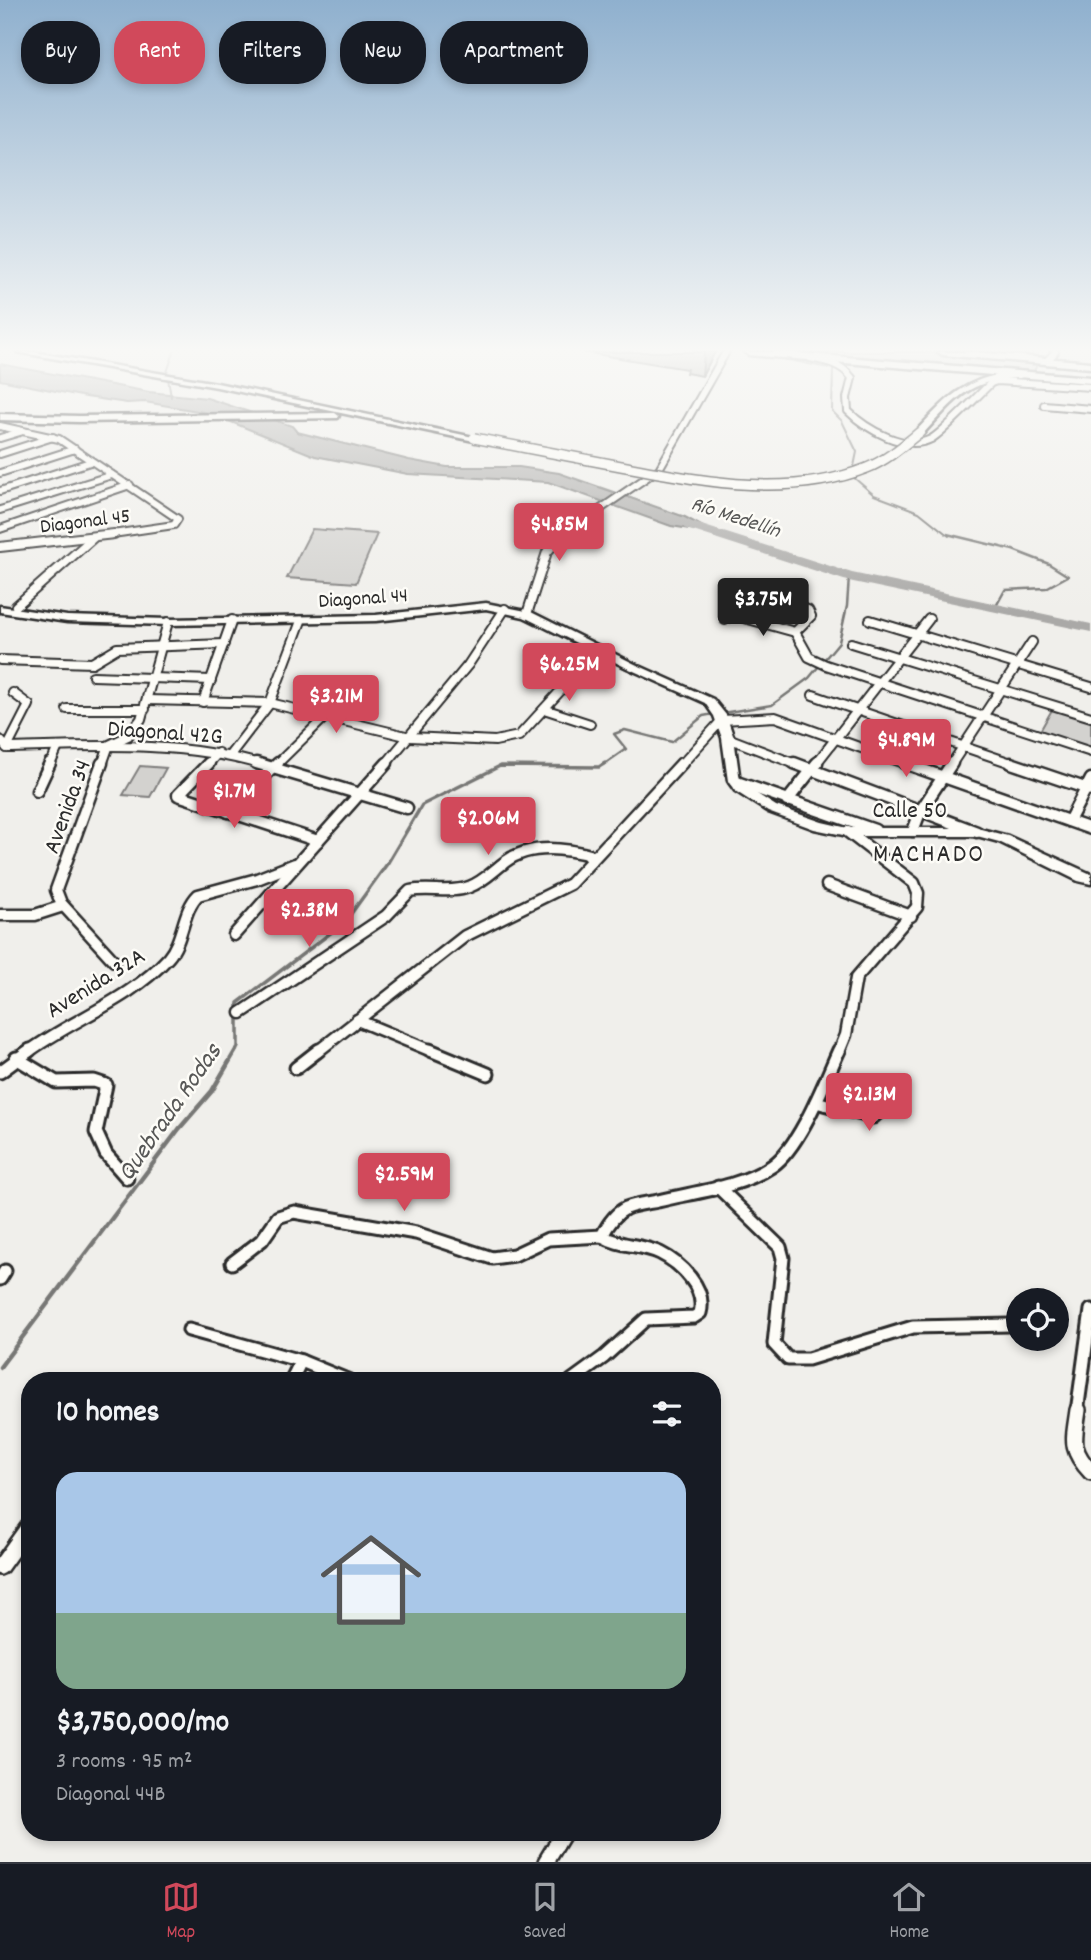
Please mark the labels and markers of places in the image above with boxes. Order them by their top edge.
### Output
pin: $4.85M [502,504,616,563]
pin: $3.75M [706,578,820,638]
pin: $6.25M [512,644,626,703]
pin: $3.21M [279,676,393,735]
pin: $4.89M [849,720,963,779]
pin: $1.7M [185,770,283,830]
pin: $2.06M [431,798,545,857]
pin: $2.38M [252,890,366,949]
pin: $2.13M [812,1074,926,1133]
pin: $2.59M [347,1154,461,1213]

